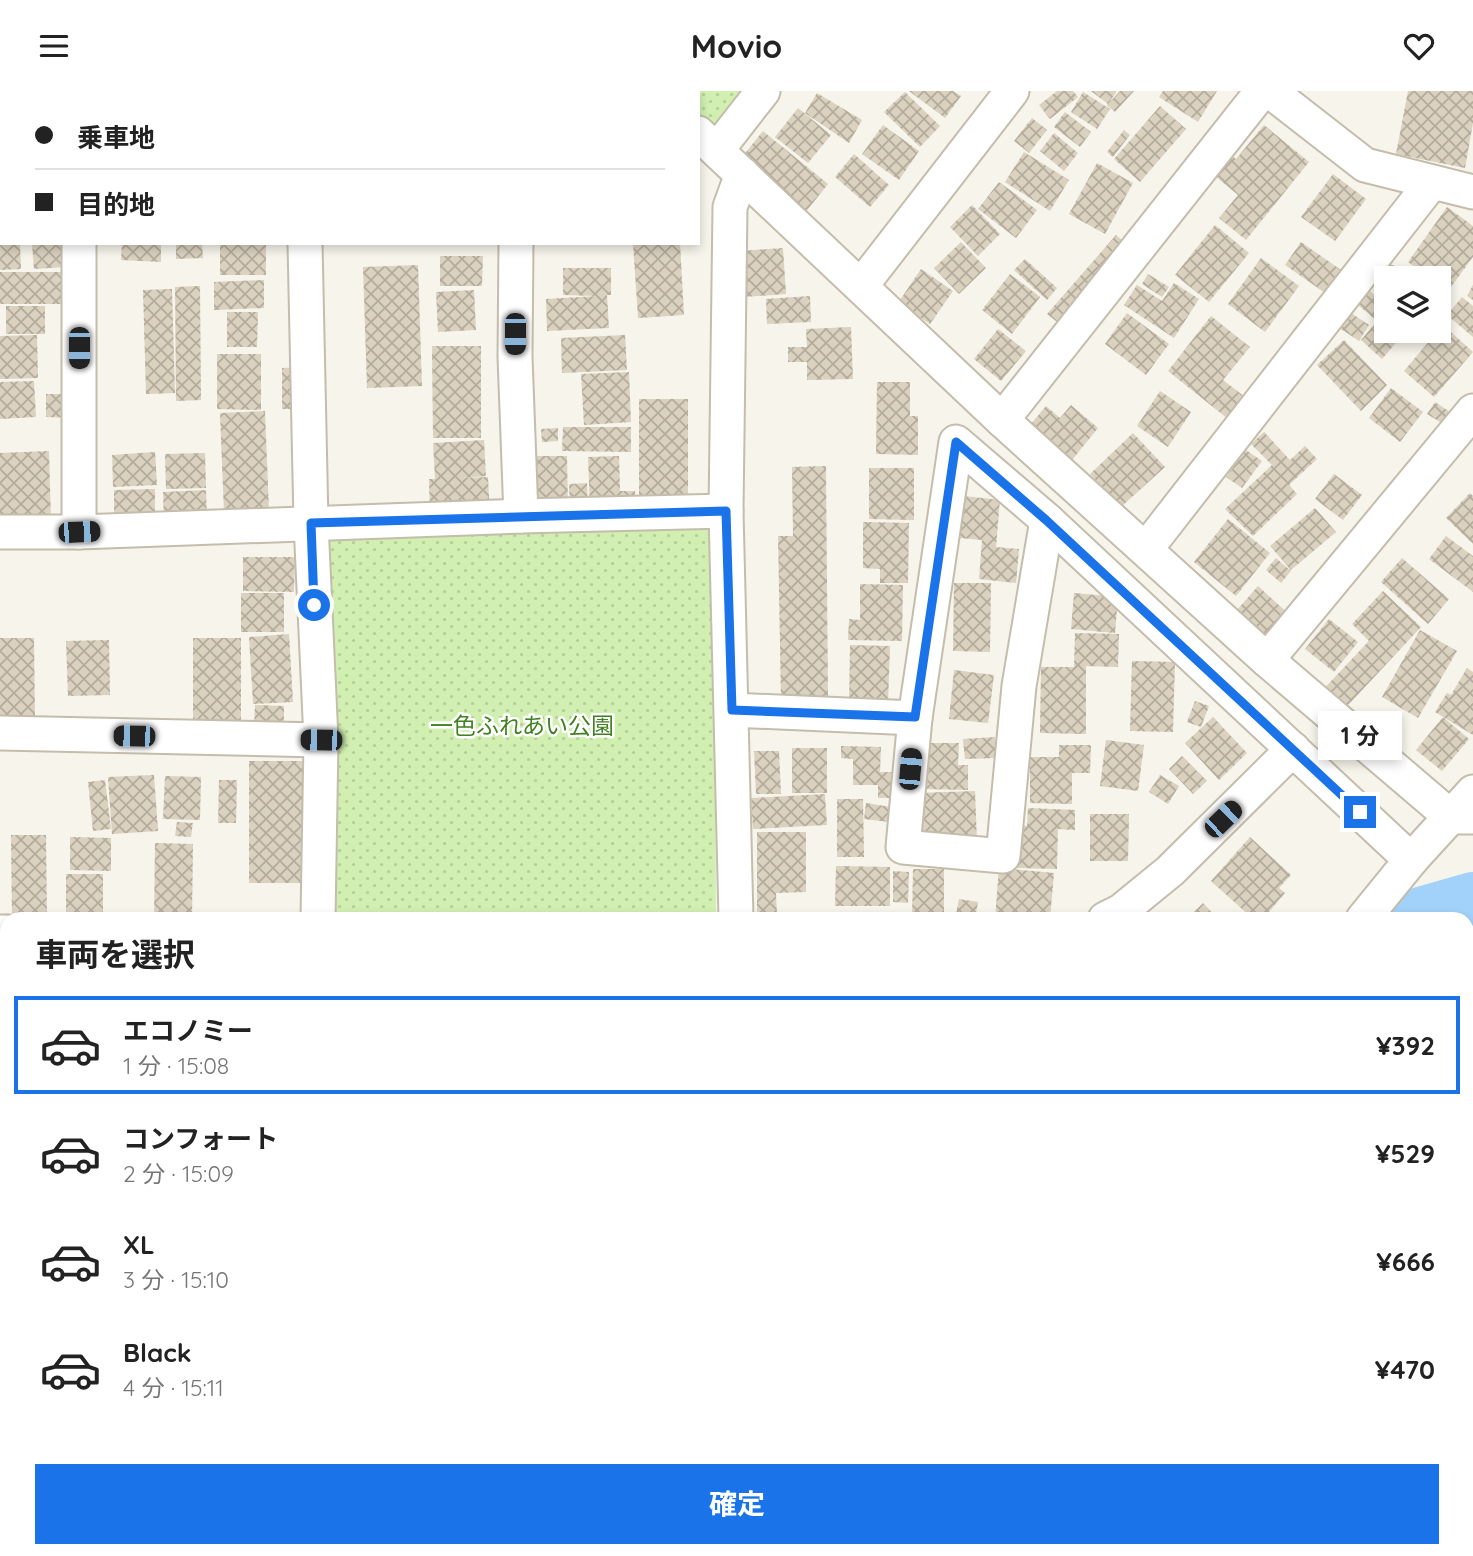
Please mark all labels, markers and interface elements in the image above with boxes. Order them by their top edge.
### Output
text: Movio [691,26,782,66]
icon: menu [35,27,73,65]
icon: heart [1400,27,1438,65]
text: 乗車地 [77,121,155,154]
text: 目的地 [77,188,155,221]
map controls [1374,266,1451,343]
button: layers [1374,266,1451,343]
car [505,313,526,355]
car [69,327,90,369]
car [58,521,101,543]
route start [298,589,330,621]
park label: 一色ふれあい公園 [430,711,614,740]
callout: 1 分 [1318,711,1402,759]
text: 1 分 [1341,721,1379,750]
car [113,725,156,747]
car [300,729,343,751]
car [898,747,923,791]
route end [1344,796,1376,828]
car [1201,797,1246,841]
text: 車両を選択 [35,934,195,974]
icon: car [39,1014,102,1077]
text: エコノミー [123,1014,253,1047]
text: ¥392 [1376,1029,1435,1062]
text: 1 分 · 15:08 [123,1051,229,1080]
icon: car [39,1122,102,1185]
text: コンフォート [123,1122,278,1155]
text: ¥529 [1375,1137,1435,1170]
text: 2 分 · 15:09 [123,1159,234,1188]
text: XL [123,1228,155,1261]
icon: car [39,1230,102,1293]
text: ¥666 [1376,1245,1435,1278]
text: 3 分 · 15:10 [123,1265,229,1294]
text: Black [123,1336,192,1369]
icon: car [39,1338,102,1401]
text: ¥470 [1375,1353,1435,1386]
text: 4 分 · 15:11 [123,1373,224,1402]
button: 確定 [35,1464,1439,1544]

